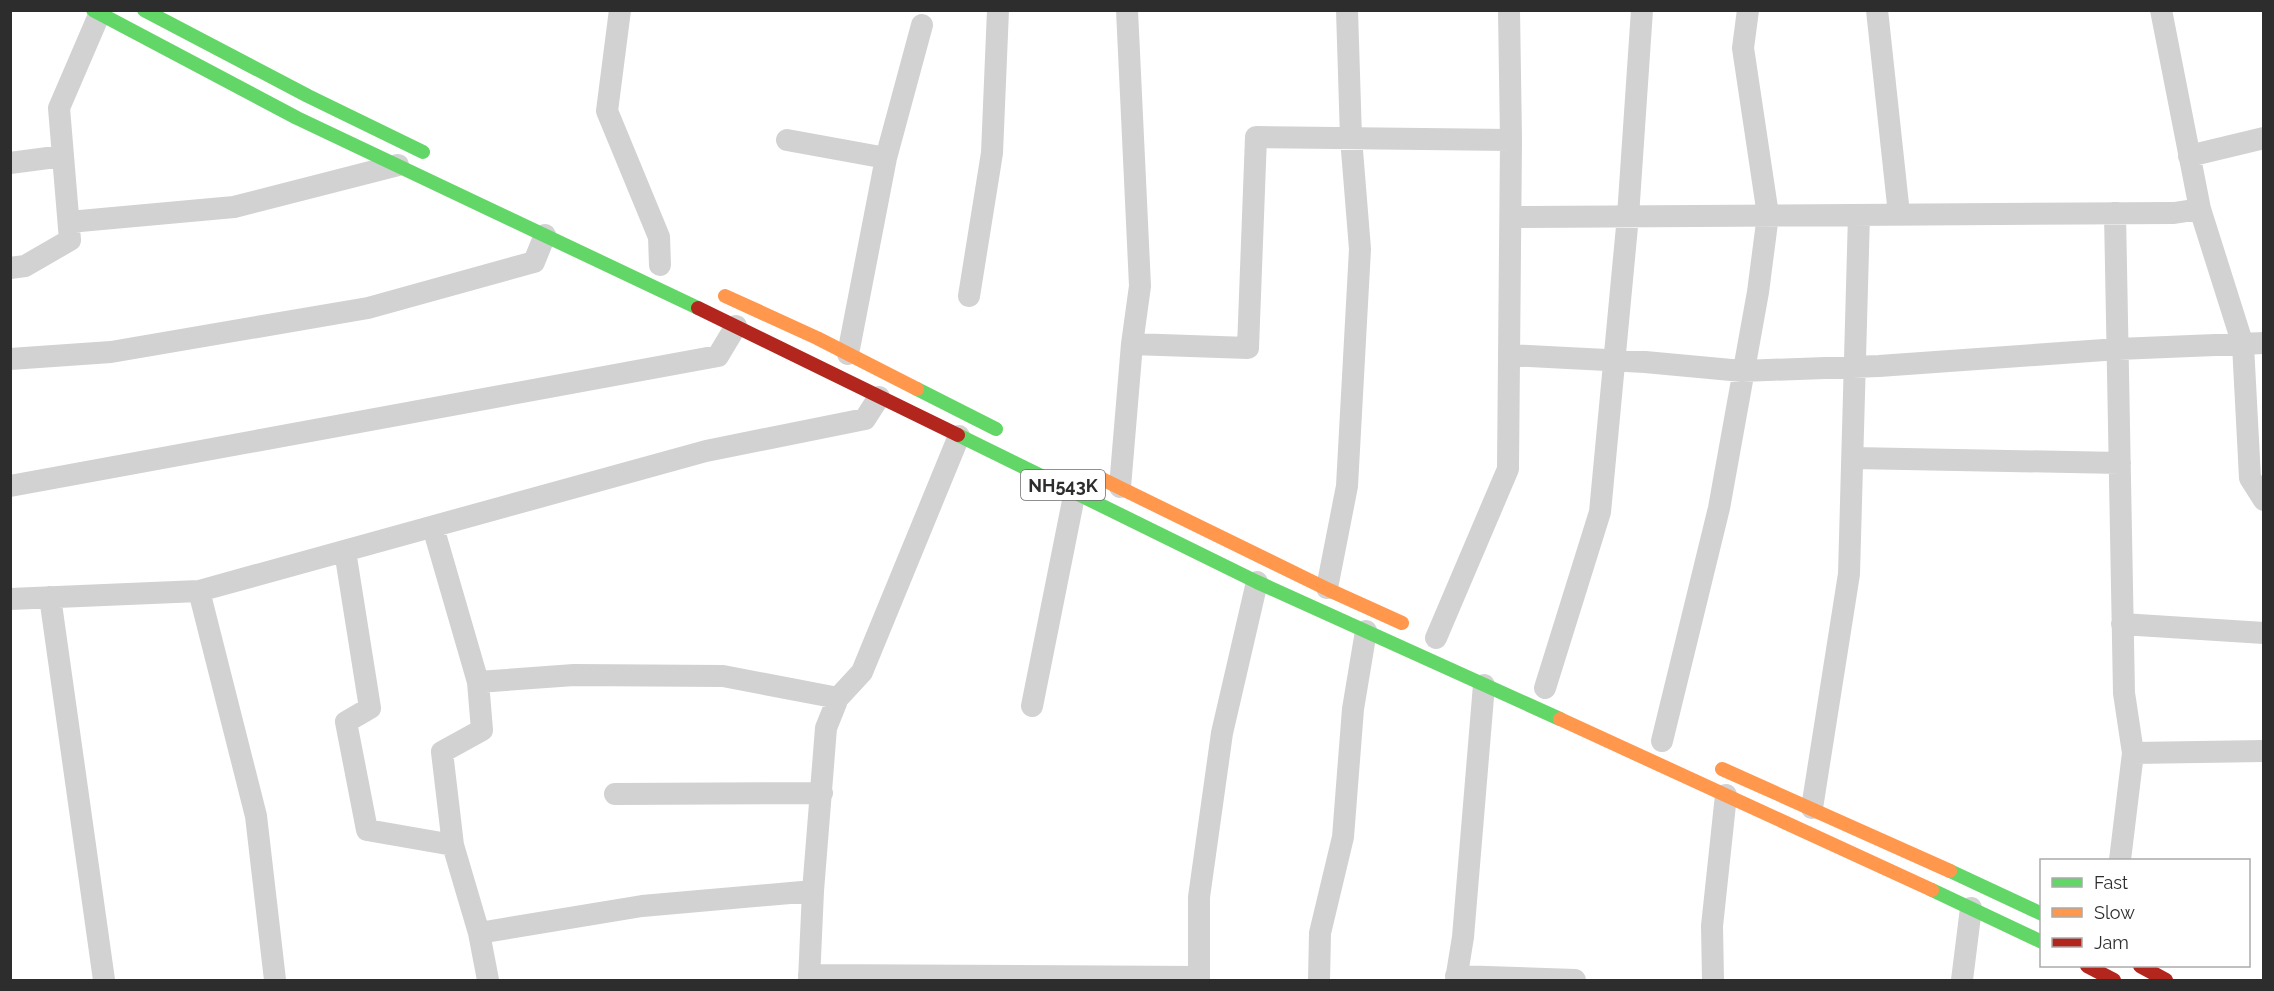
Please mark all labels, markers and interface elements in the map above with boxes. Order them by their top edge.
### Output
road number: NH543K [1021,470,1105,500]
legend [2040,859,2250,967]
text: Fast [2094,872,2128,893]
text: Slow [2094,902,2135,923]
text: Jam [2094,932,2129,953]

